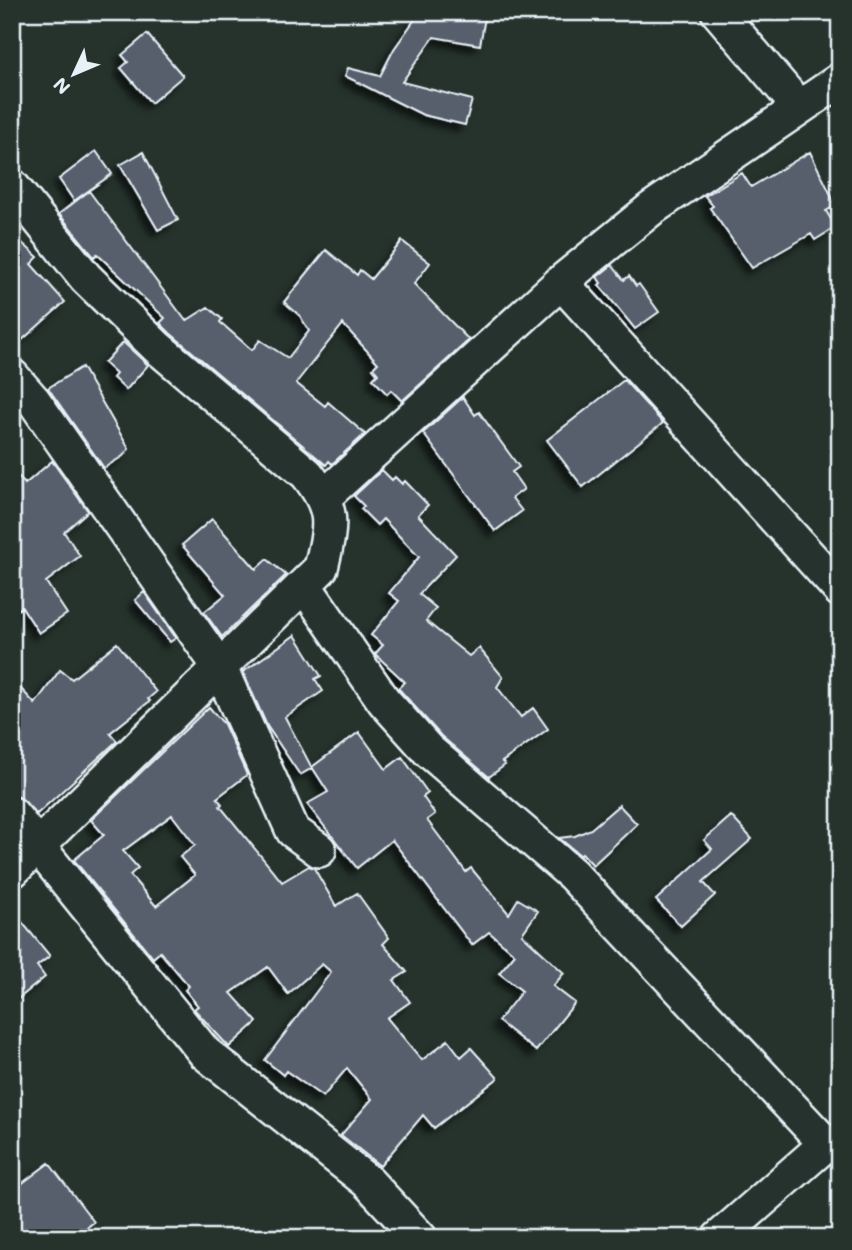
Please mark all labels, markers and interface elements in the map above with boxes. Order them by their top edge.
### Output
north arrow [38,38,108,108]
text: N [47,72,75,100]

